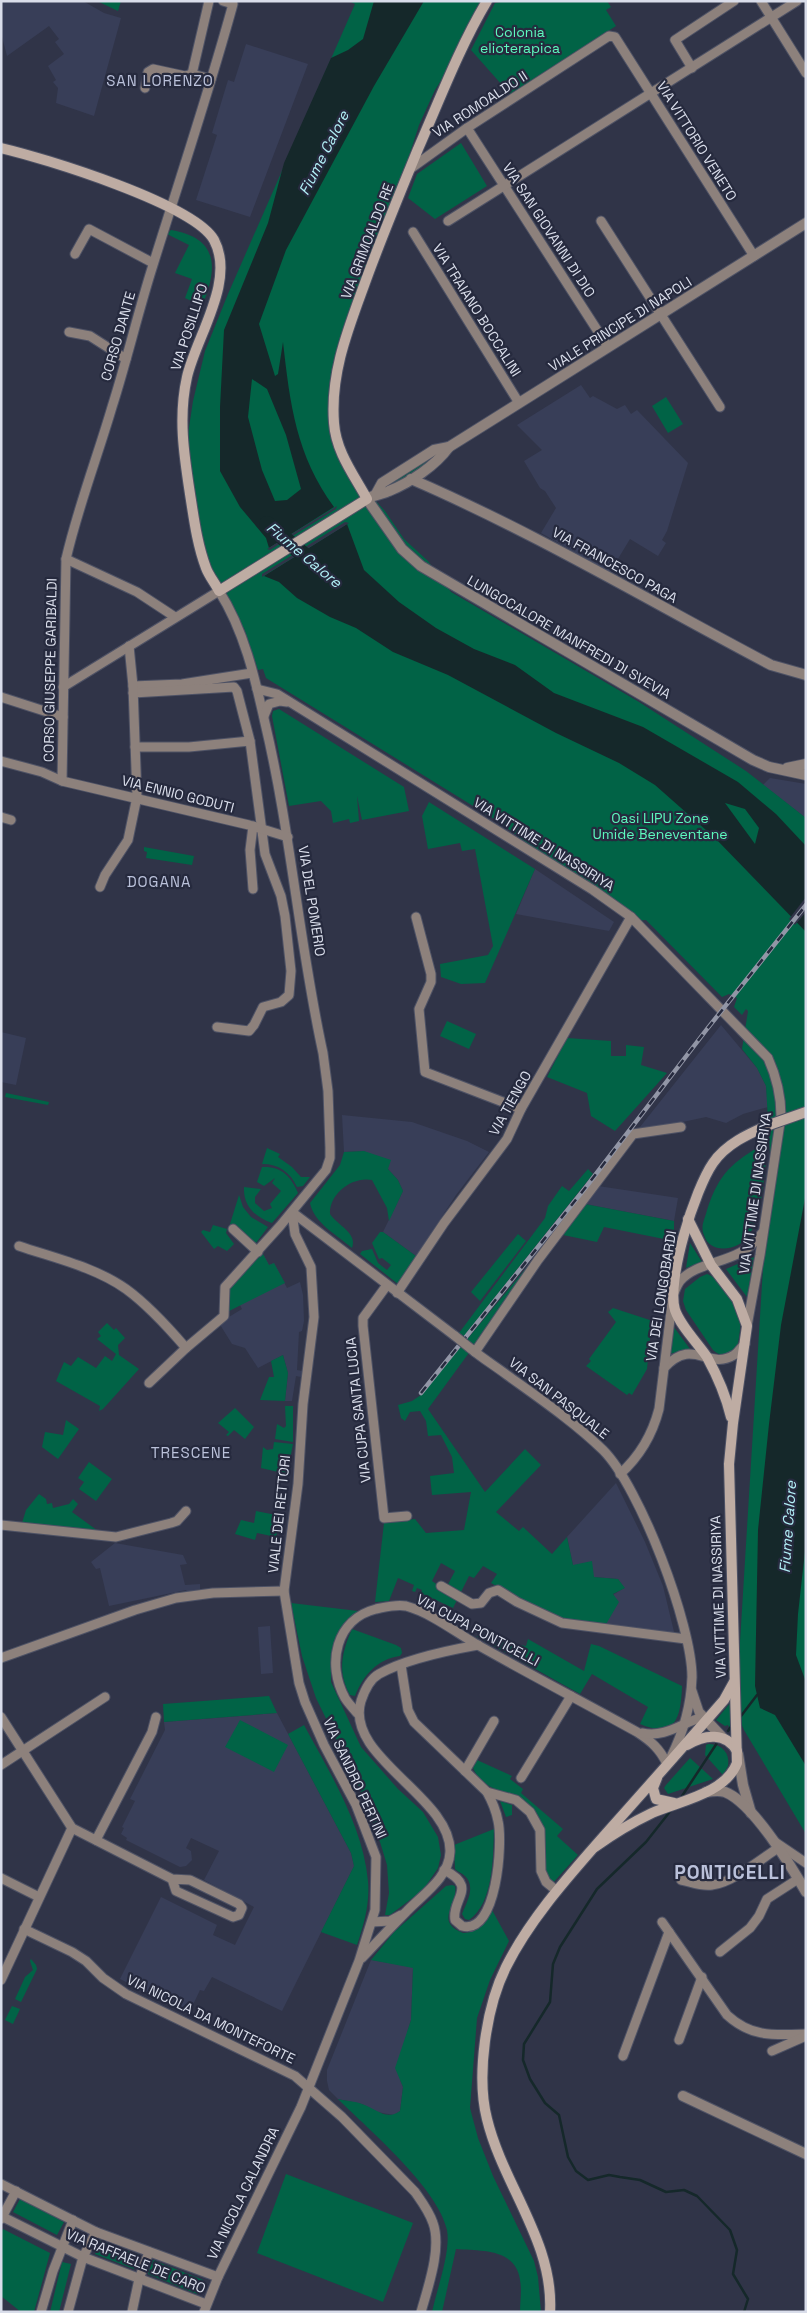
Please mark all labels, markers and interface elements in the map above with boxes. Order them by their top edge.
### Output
park label: Colonia elioterapica [480,23,560,57]
street label: VIA ROMOALDO II [429,67,531,141]
district label: SAN LORENZO [106,71,214,90]
street label: VIA VITTORIO VENETO [653,78,741,204]
water label: Fiume Calore [294,106,353,198]
street label: VIA SAN GIOVANNI DI DIO [499,159,599,301]
street label: VIA GRIMOALDO RE [337,180,397,301]
street label: VIA TRAIANO BOCCALINI [429,240,525,380]
street label: VIALE PRINCIPE DI NAPOLI [545,273,695,375]
street label: VIA POSILLIPO [166,281,212,373]
street label: CORSO DANTE [97,289,139,383]
water label: Fiume Calore [263,518,347,592]
street label: VIA FRANCESCO PAGA [549,523,681,607]
street label: LUNGOCALORE MANFREDI DI SVEVIA [464,571,674,703]
street label: CORSO GIUSEPPE GARIBALDI [39,578,61,762]
street label: VIA ENNIO GODUTI [120,771,236,817]
street label: VIA VITTIME DI NASSIRIYA [470,793,618,895]
park label: Oasi LIPU Zone Umide Beneventane [592,809,728,843]
street label: VIA DEL POMERIO [294,844,330,958]
district label: DOGANA [127,872,191,891]
street label: VIA TIENGO [485,1067,535,1139]
street label: VIA VITTIME DI NASSIRIYA [735,1111,775,1275]
street label: VIA DEI LONGOBARDI [642,1229,680,1363]
street label: VIA CUPA SANTA LUCIA [341,1336,375,1484]
street label: VIA SAN PASQUALE [505,1353,613,1443]
district label: TRESCENE [151,1443,231,1462]
street label: VIALE DEI RETTORI [264,1454,294,1574]
water label: Fiume Calore [775,1479,800,1574]
street label: VIA VITTIME DI NASSIRIYA [706,1515,730,1679]
street label: VIA CUPA PONTICELLI [413,1590,543,1670]
street label: VIA SANDRO PERTINI [319,1715,391,1841]
district label: PONTICELLI [674,1860,786,1885]
street label: VIA NICOLA DA MONTEFORTE [124,1970,298,2068]
street label: VIA NICOLA CALANDRA [203,2123,283,2262]
street label: VIA RAFFAELE DE CARO [64,2225,208,2297]

